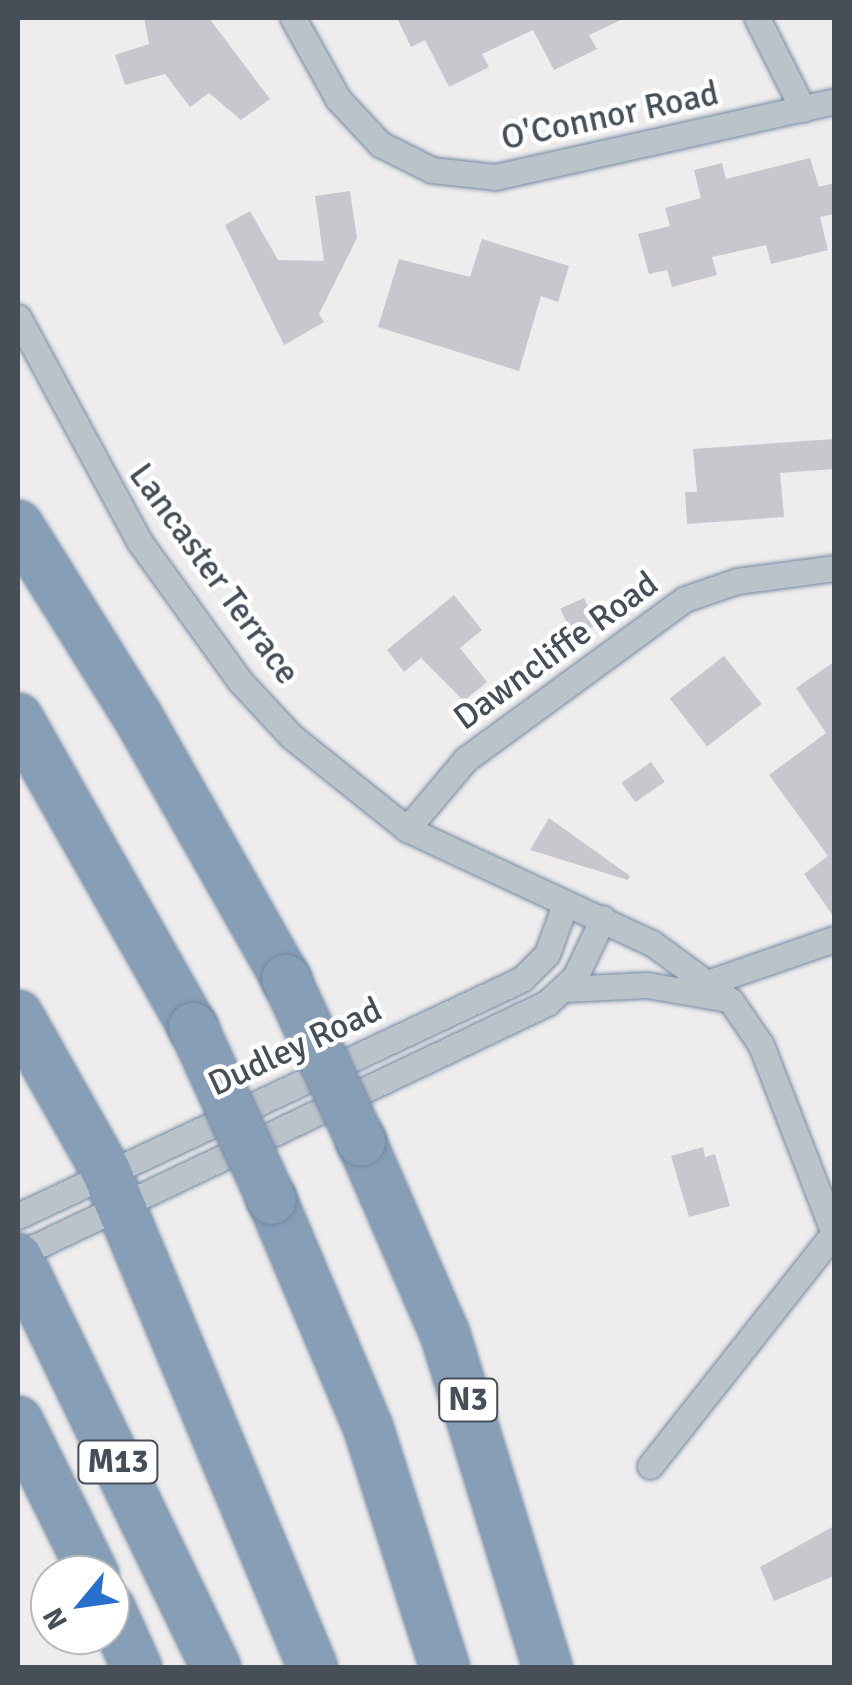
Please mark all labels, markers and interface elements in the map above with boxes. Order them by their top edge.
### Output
street label: O'Connor Road [497,72,723,160]
street label: Lancaster Terrace [120,455,308,693]
street label: Dawncliffe Road [446,563,666,739]
street label: Dudley Road [202,989,388,1105]
road number: N3 [438,1373,498,1427]
road number: M13 [76,1435,160,1489]
north arrow [30,1555,130,1655]
text: N [36,1602,75,1635]

